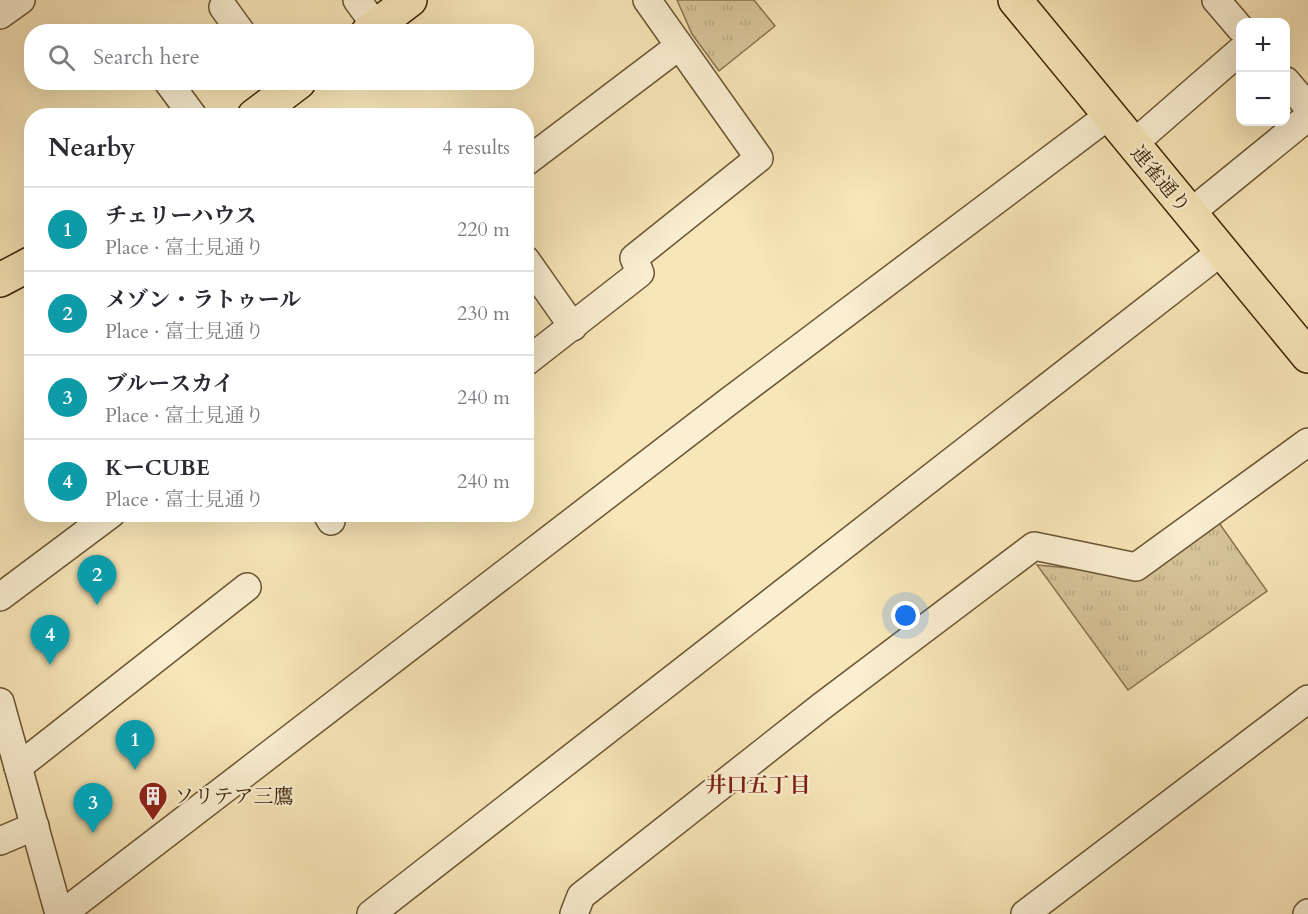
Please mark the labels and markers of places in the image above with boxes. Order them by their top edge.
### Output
pin: 2 [78,556,116,605]
pin: 4 [31,616,70,665]
pin: 1 [116,720,154,770]
building icon: ソリテア三鷹 [137,780,169,822]
place label: ソリテア三鷹 [174,783,294,810]
pin: 3 [74,784,112,833]

